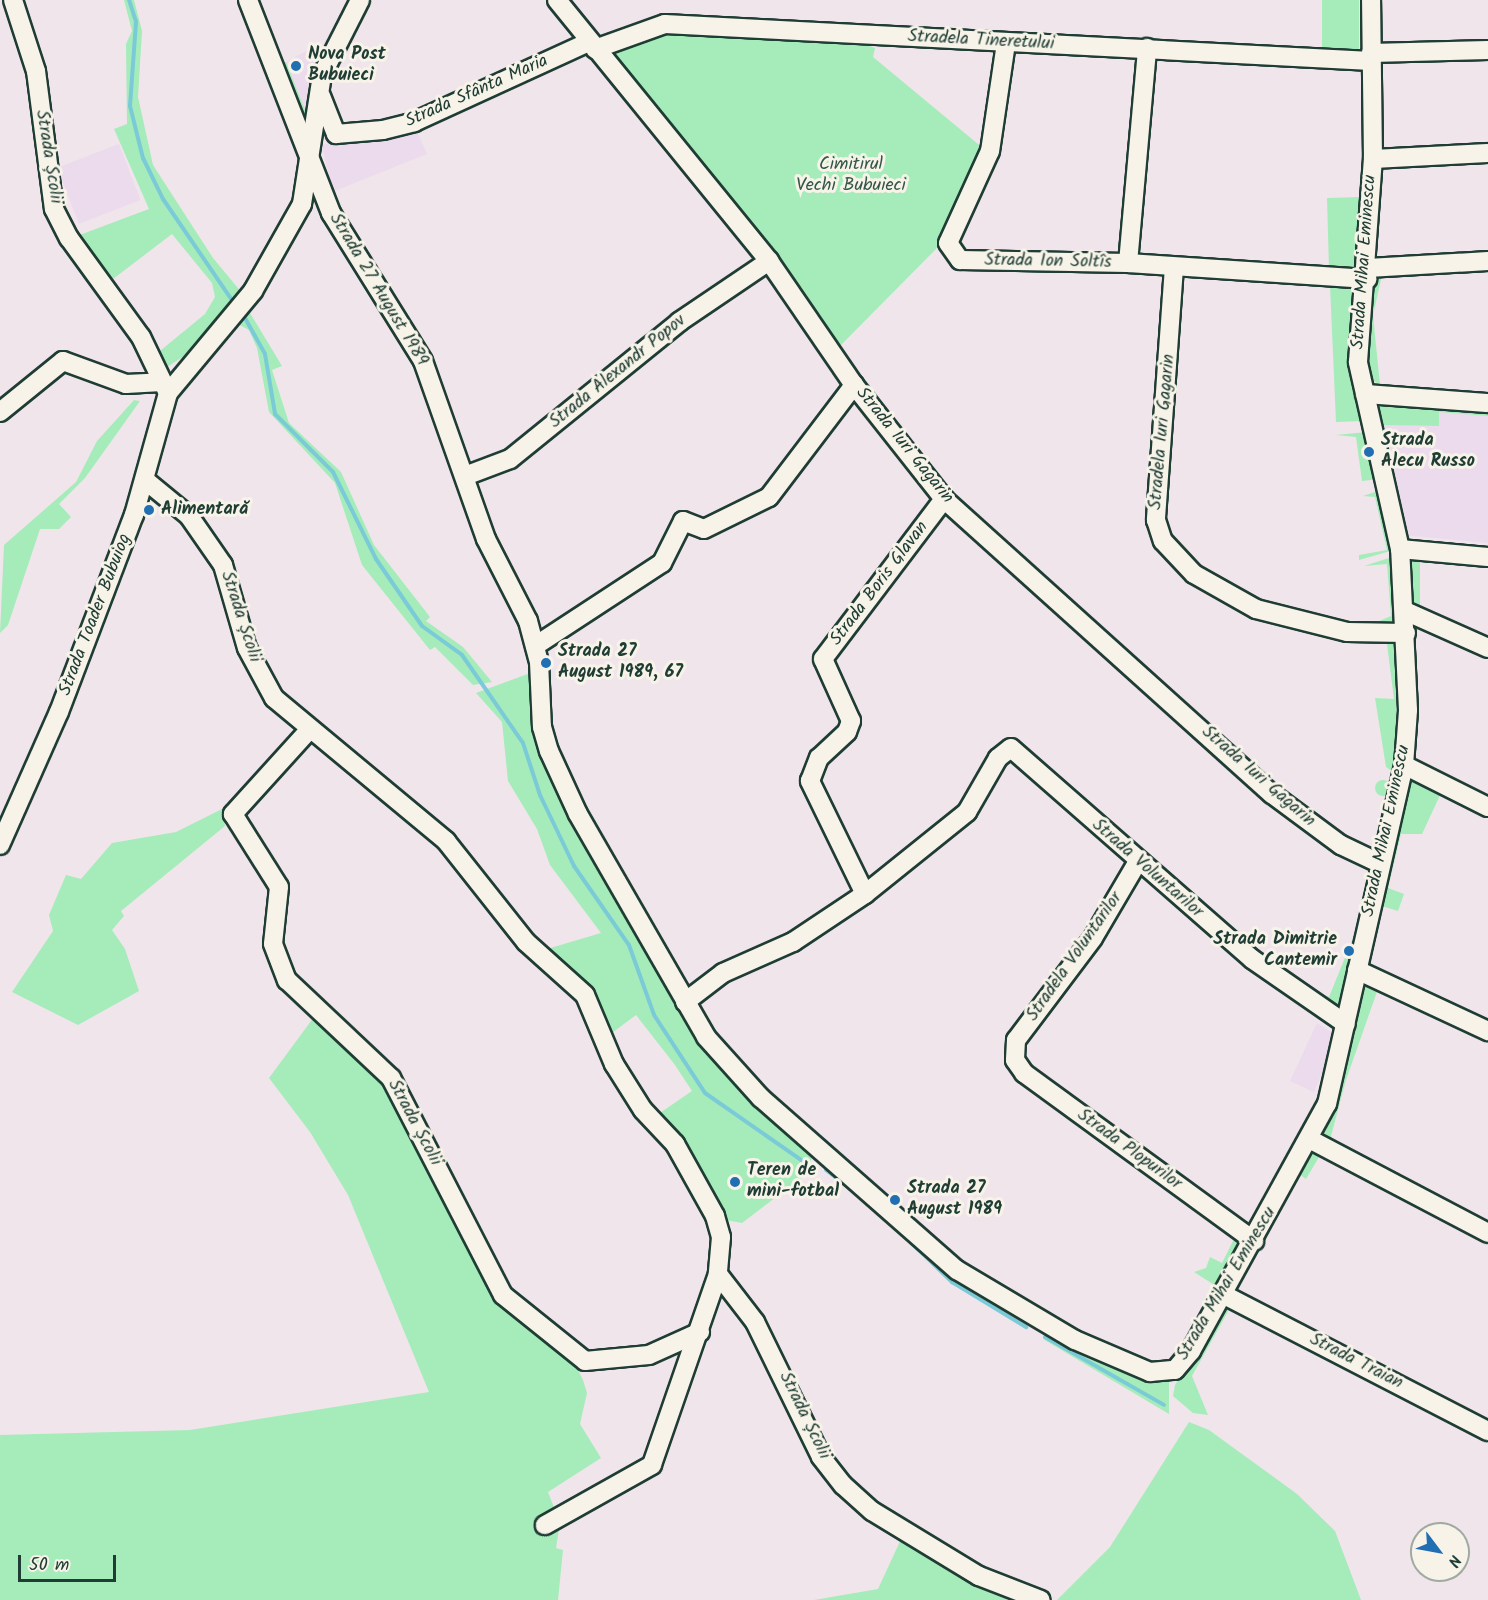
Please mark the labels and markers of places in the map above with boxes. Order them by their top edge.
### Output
place label: Nova Post Bubuieci [308,45,386,88]
marker: Nova Post Bubuieci [289,59,303,73]
place label: Strada Alecu Russo [1381,431,1475,474]
marker: Strada Alecu Russo [1362,445,1376,459]
place label: Alimentară [161,499,248,521]
marker: Alimentară [142,503,156,517]
place label: Strada 27 August 1989, 67 [558,642,683,684]
marker: Strada 27 August 1989, 67 [539,656,553,670]
place label: Strada Dimitrie Cantemir [1213,930,1337,972]
marker: Strada Dimitrie Cantemir [1342,944,1356,958]
place label: Teren de mini-fotbal [747,1161,839,1204]
marker: Teren de mini-fotbal [728,1175,742,1189]
place label: Strada 27 August 1989 [907,1179,1002,1222]
marker: Strada 27 August 1989 [888,1193,902,1207]

